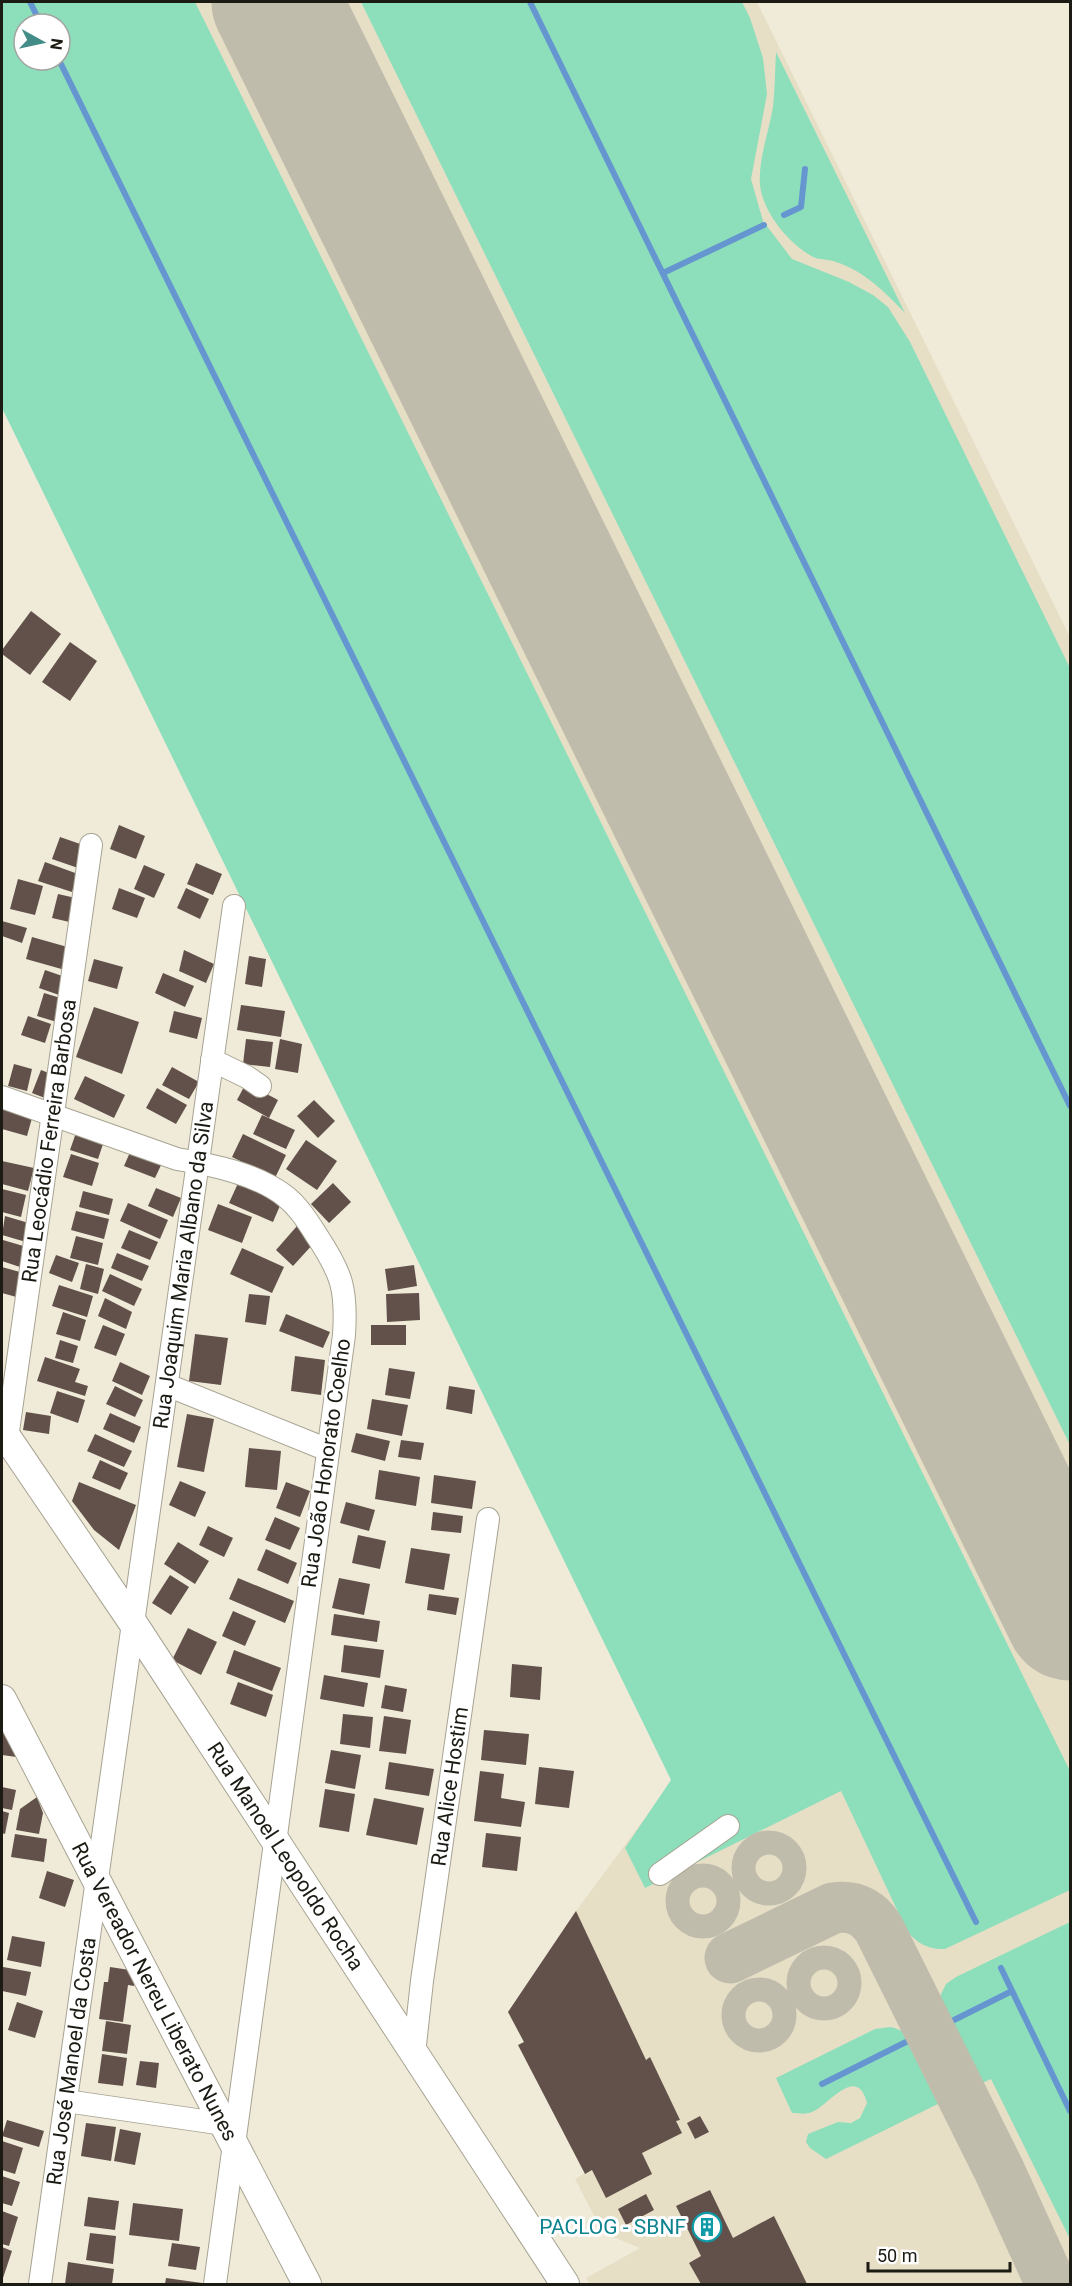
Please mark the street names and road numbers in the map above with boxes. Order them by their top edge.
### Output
street label: Rua Leocádio Ferreira Barbosa [17,998,81,1284]
street label: Rua Joaquim Maria Albano da Silva [149,1100,218,1430]
street label: Rua João Honorato Coelho [297,1337,355,1589]
street label: Rua Alice Hostim [427,1705,473,1868]
street label: Rua Manoel Leopoldo Rocha [202,1738,369,1975]
street label: Rua Vereador Nereu Liberato Nunes [67,1838,242,2145]
street label: Rua José Manoel da Costa [42,1936,101,2187]

